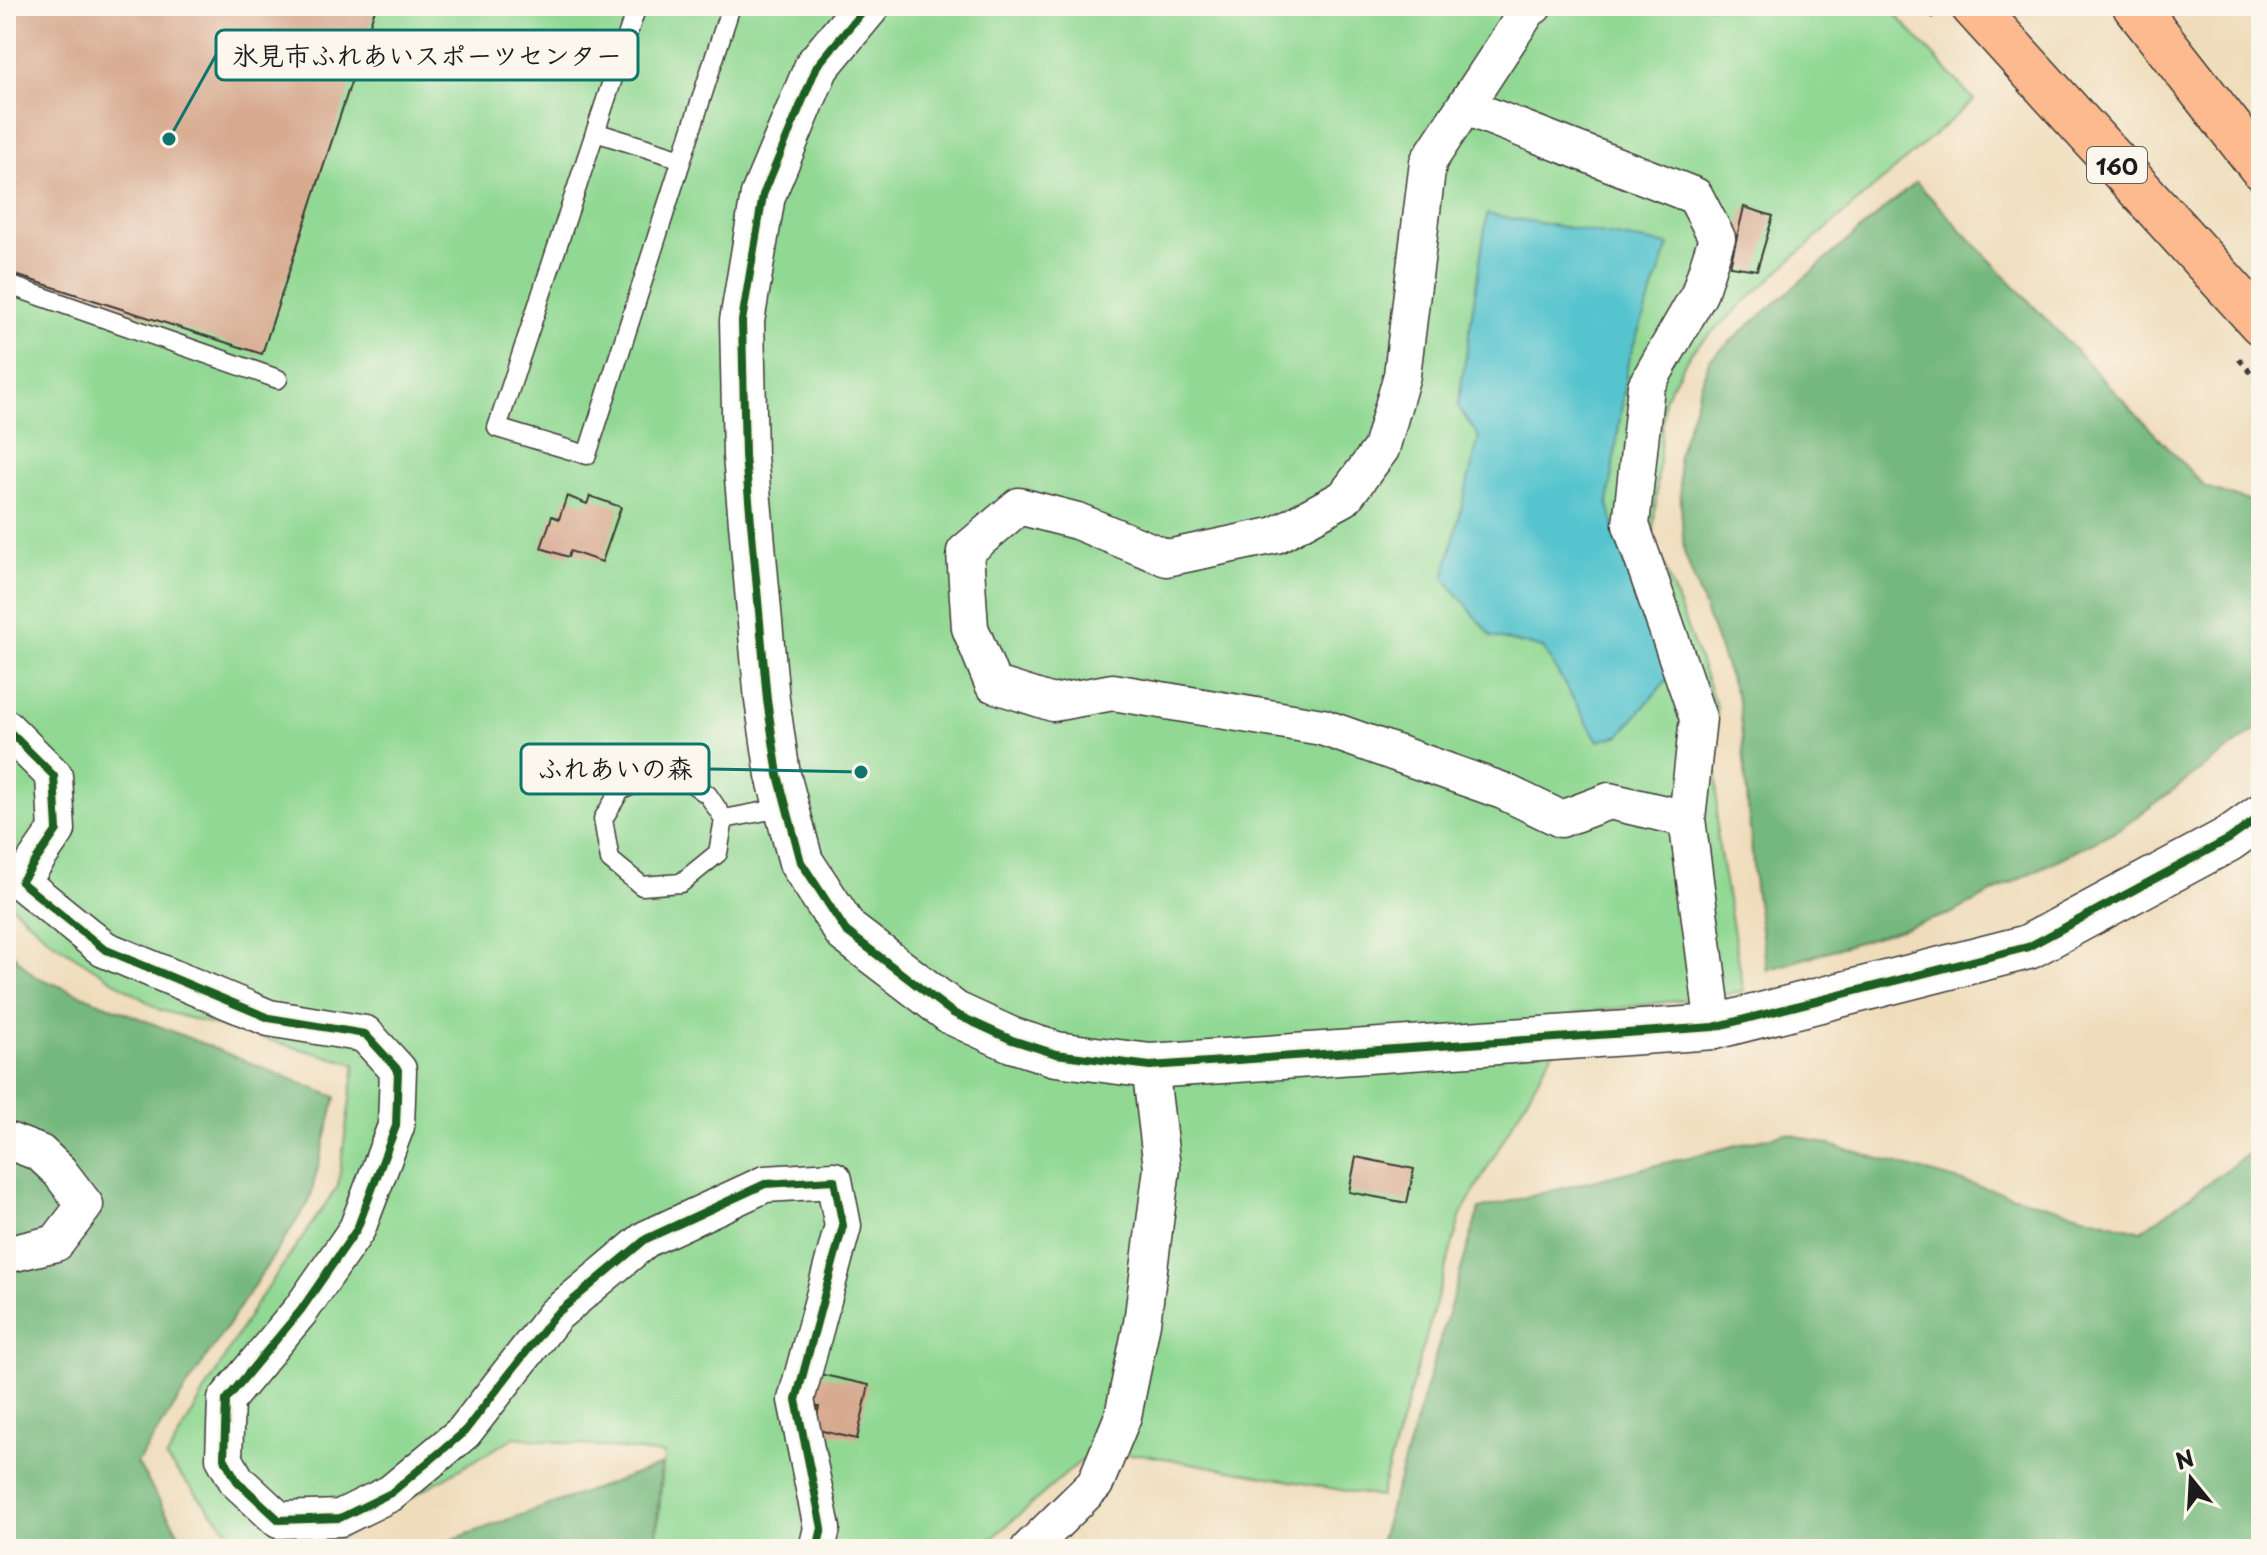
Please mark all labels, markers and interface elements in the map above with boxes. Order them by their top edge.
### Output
callout: 氷見市ふれあいスポーツセンター [216,30,638,80]
text: 氷見市ふれあいスポーツセンター [232,35,622,74]
road number: 160 [2087,147,2147,183]
callout: ふれあいの森 [521,744,709,794]
text: ふれあいの森 [537,748,693,787]
north arrow [2151,1439,2231,1519]
text: N [2171,1440,2198,1477]

